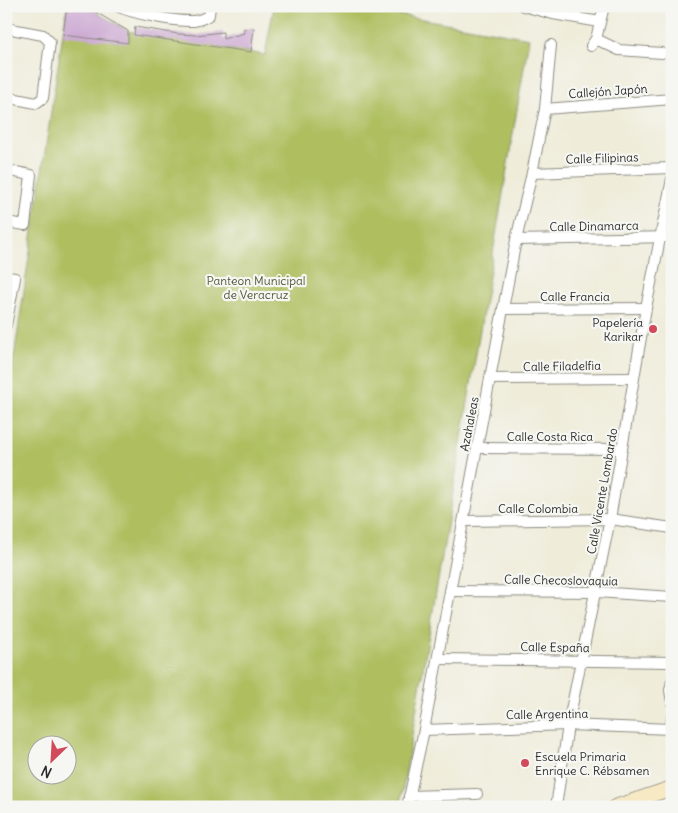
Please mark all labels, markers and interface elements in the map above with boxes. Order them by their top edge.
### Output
street label: Callejón Japón [568,81,648,101]
street label: Calle Filipinas [565,149,639,167]
street label: Calle Dinamarca [549,218,639,234]
park label: Panteon Municipal de Veracruz [206,273,306,302]
street label: Calle Francia [540,289,610,304]
place label: Papelería Karikar [592,315,643,344]
marker: Papelería Karikar [647,323,659,335]
street label: Calle Filadelfia [523,358,601,374]
street label: Azahaleas [456,395,482,453]
street label: Calle Vicente Lombardo [584,427,621,555]
street label: Calle Costa Rica [507,429,593,444]
street label: Calle Colombia [498,501,578,516]
street label: Calle Checoslovaquia [504,572,618,588]
street label: Calle España [520,639,590,655]
street label: Calle Argentina [506,706,588,722]
north arrow [28,736,78,786]
place label: Escuela Primaria Enrique C. Rébsamen [535,749,649,778]
marker: Escuela Primaria Enrique C. Rébsamen [519,757,531,769]
text: N [38,762,55,782]

